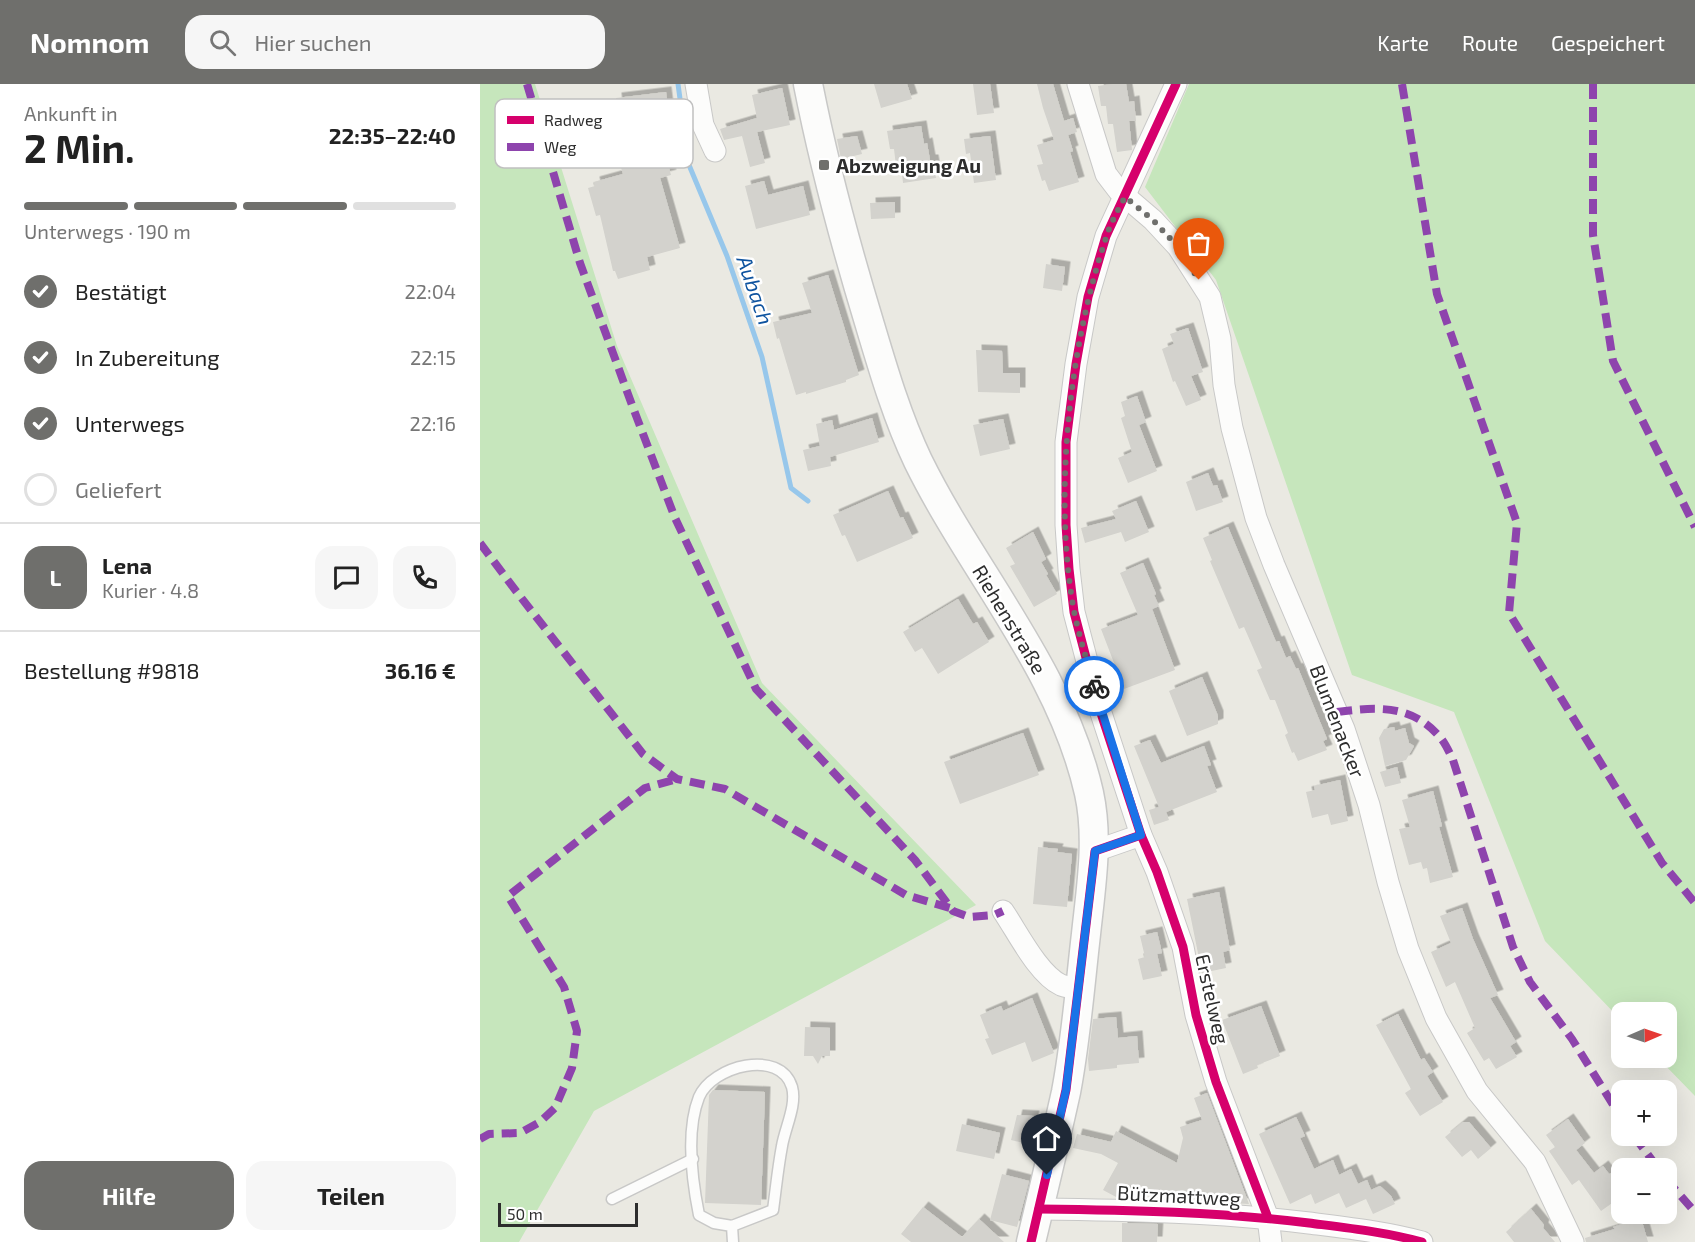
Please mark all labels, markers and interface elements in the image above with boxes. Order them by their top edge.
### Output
search box [185,15,605,69]
text: Nomnom [30,25,149,59]
icon: search [206,26,239,59]
text: Hier suchen [254,29,372,55]
text: Karte [1377,30,1429,55]
text: Route [1462,30,1518,55]
text: Gespeichert [1551,30,1665,55]
legend [495,99,693,168]
text: Ankunft in [24,101,118,125]
text: Radweg [544,110,603,129]
text: 22:35–22:40 [329,122,456,148]
text: 2 Min. [24,124,135,171]
text: Weg [544,137,576,156]
place label: Abzweigung Au [836,153,981,177]
marker: Abzweigung Au [817,158,831,172]
pin [1173,218,1224,280]
text: Unterwegs · 190 m [24,219,191,243]
icon: bag [1182,227,1215,260]
water label: Aubach [732,251,779,328]
icon: check [24,275,57,308]
text: Bestätigt [75,278,167,304]
text: 22:04 [404,279,456,303]
icon: check [24,341,57,374]
text: In Zubereitung [75,344,220,370]
text: 22:15 [410,345,456,369]
icon: check [24,407,57,440]
text: Unterwegs [75,410,185,436]
text: 22:16 [409,411,456,435]
text: Geliefert [75,476,162,502]
button: chat [315,546,378,609]
button: phone [393,546,456,609]
text: Lena [102,552,152,578]
street label: Riehenstraße [968,560,1052,678]
text: L [50,564,61,590]
text: Kurier · 4.8 [102,578,199,602]
courier [1064,656,1124,716]
text: Bestellung #9818 [24,657,200,683]
text: 36.16 € [385,657,456,683]
street label: Blumenacker [1305,661,1371,781]
icon: bike [1078,670,1111,703]
street label: Erstelweg [1191,952,1235,1046]
north arrow [1611,1002,1677,1068]
map controls [1611,1002,1677,1224]
button: + [1611,1080,1677,1146]
pin [1021,1113,1072,1175]
icon: home [1030,1122,1063,1155]
button: − [1611,1158,1677,1224]
button: Hilfe [24,1161,234,1230]
button: Teilen [246,1161,456,1230]
street label: Bützmattweg [1117,1180,1241,1210]
scale bar [498,1200,638,1228]
text: 50 m [507,1204,543,1223]

